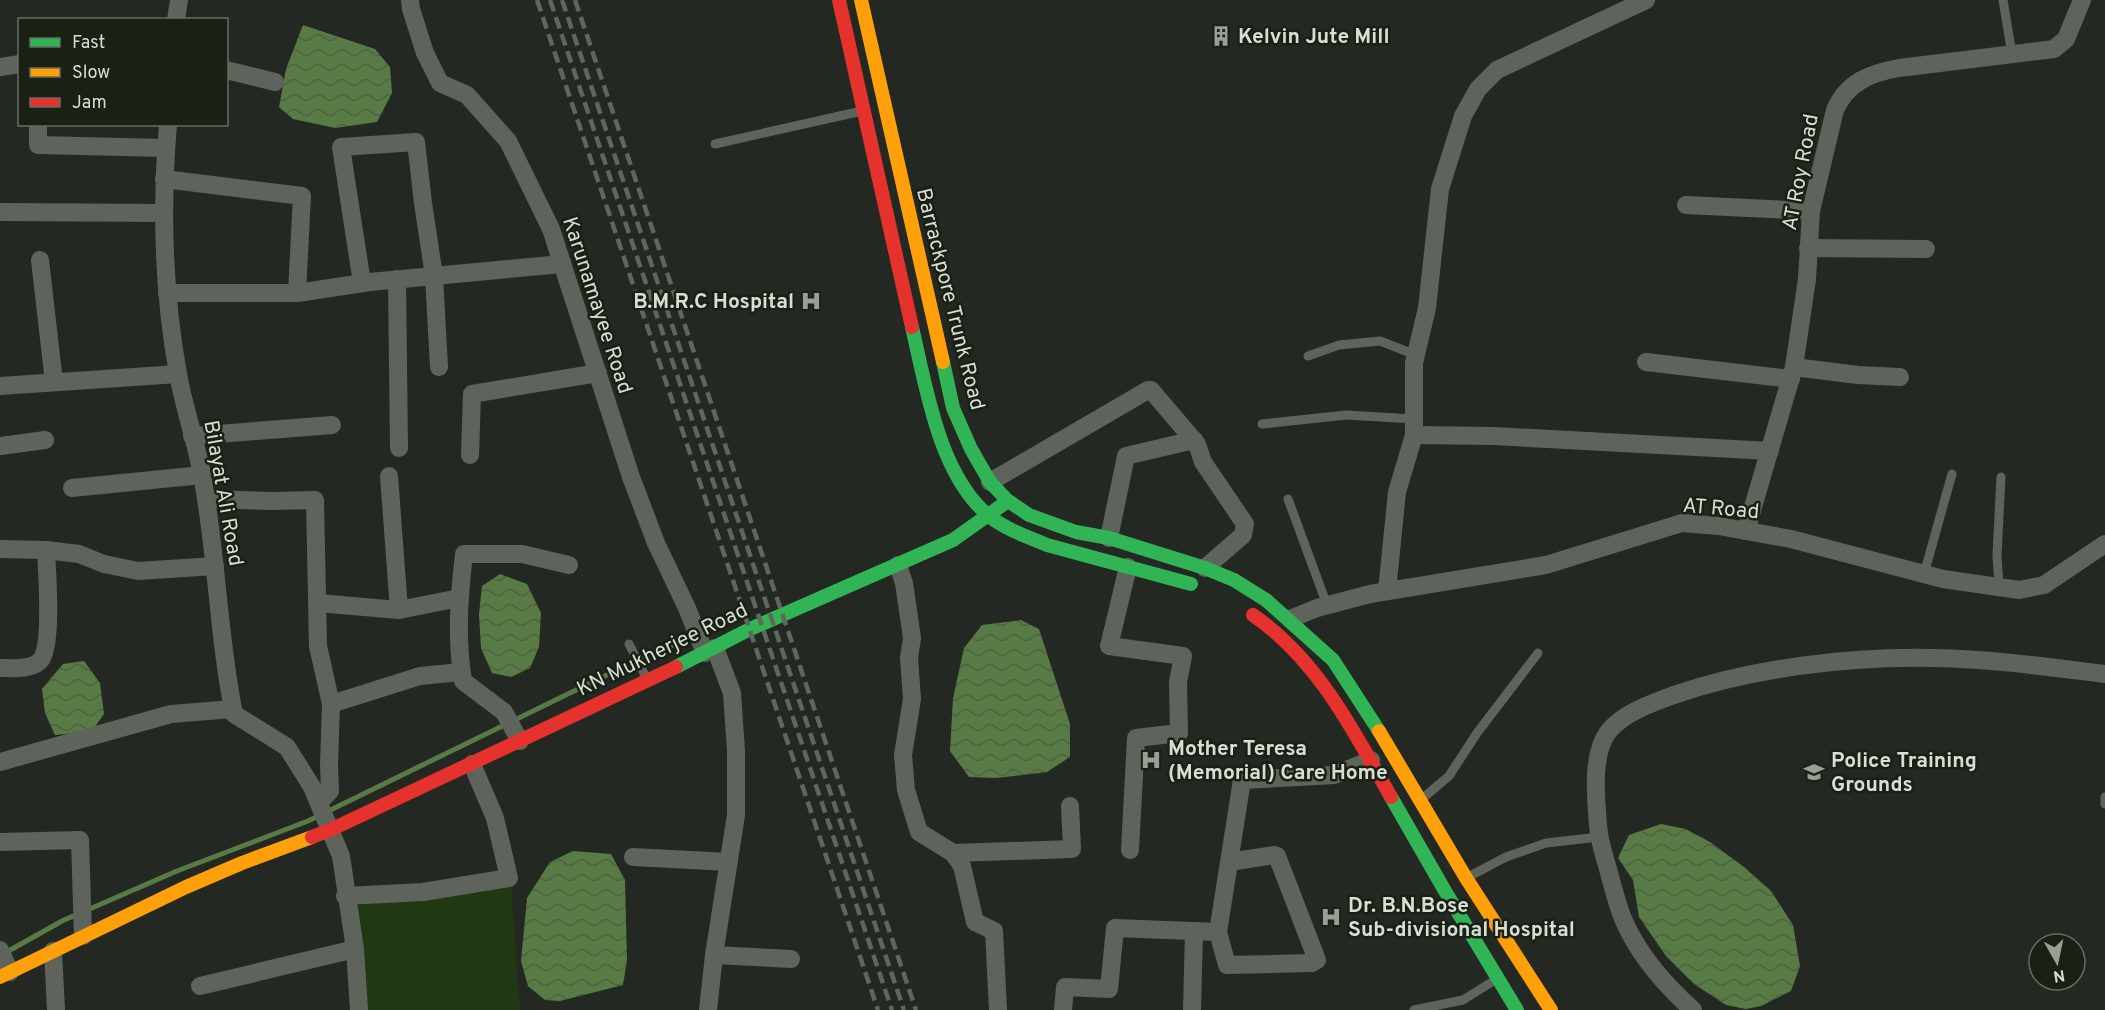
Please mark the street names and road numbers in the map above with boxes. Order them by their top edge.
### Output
street label: AT Roy Road [1777,112,1826,233]
street label: Barrackpore Trunk Road [909,185,990,413]
street label: Karunamayee Road [555,214,638,397]
street label: Bilayat Ali Road [196,418,249,568]
street label: AT Road [1681,493,1760,526]
street label: KN Mukherjee Road [573,597,753,703]

